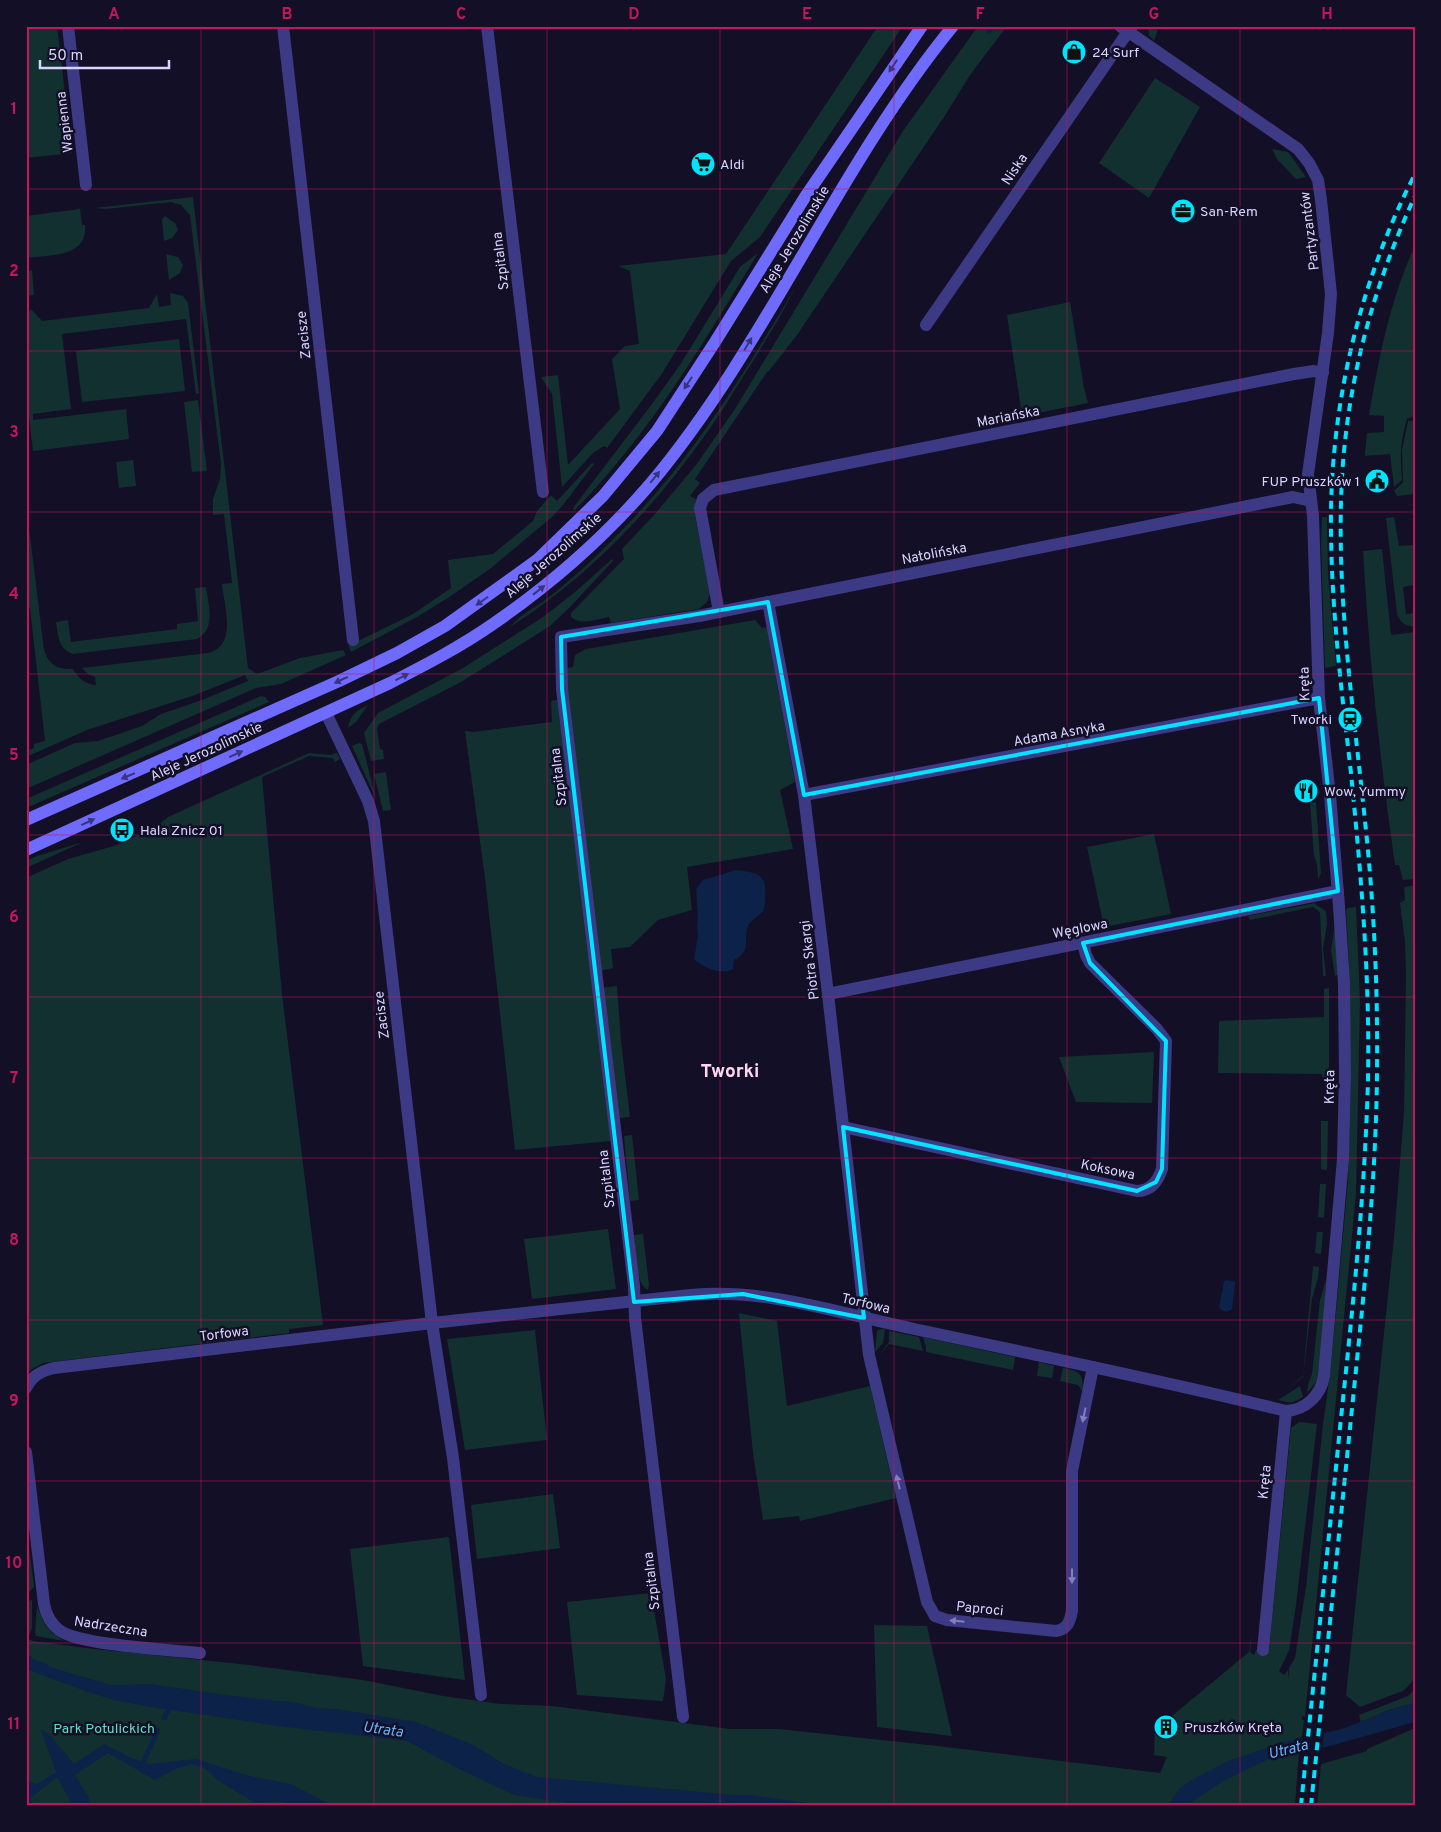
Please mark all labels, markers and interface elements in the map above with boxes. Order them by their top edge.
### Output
text: A [108,5,120,25]
text: B [281,5,293,25]
text: C [456,5,466,25]
text: D [628,5,640,25]
text: E [802,5,812,25]
text: F [975,5,985,25]
text: G [1149,5,1159,25]
text: H [1321,5,1333,25]
scale bar [40,38,169,70]
shop icon: 24 Surf [1061,39,1087,65]
place label: 24 Surf [1092,45,1139,62]
text: 50 m [48,47,83,66]
one-way arrow [888,59,898,73]
street label: Wapienna [53,90,78,153]
text: 1 [11,100,17,120]
supermarket icon: Aldi [690,151,716,177]
street label: Niska [999,151,1032,189]
place label: Aldi [720,157,745,174]
street label: Aleje Jerozolimskie [757,183,834,296]
street label: Partyzantów [1297,190,1324,271]
office icon: San-Rem [1170,198,1196,224]
place label: San-Rem [1200,204,1258,221]
street label: Szpitalna [489,231,513,291]
text: 2 [9,262,19,282]
street label: Zacisze [294,310,315,360]
one-way arrow [744,337,753,350]
one-way arrow [684,376,693,390]
street label: Mariańska [975,403,1041,432]
text: 3 [9,423,19,443]
public building icon: FUP Pruszków 1 [1364,468,1390,494]
one-way arrow [650,471,661,484]
place label: FUP Pruszków 1 [1262,474,1360,491]
street label: Aleje Jerozolimskie [502,510,606,603]
street label: Natolińska [900,540,968,569]
text: 4 [9,585,19,605]
one-way arrow [532,585,546,595]
one-way arrow [475,596,489,606]
street label: Kręta [1296,667,1315,701]
one-way arrow [395,673,409,681]
one-way arrow [333,676,348,685]
station icon: Tworki [1337,706,1363,732]
place label: Tworki [1290,712,1332,729]
street label: Adama Asnyka [1012,718,1106,751]
street label: Aleje Jerozolimskie [148,719,266,786]
text: 5 [9,746,19,766]
street label: Szpitalna [547,747,571,807]
one-way arrow [229,750,243,758]
one-way arrow [121,772,135,780]
restaurant icon: Wow, Yummy [1293,778,1319,804]
place label: Wow, Yummy [1324,784,1406,801]
one-way arrow [81,817,95,825]
bus stop icon: Hala Znicz 01 [109,817,135,843]
place label: Hala Znicz 01 [140,823,223,840]
text: 6 [9,908,19,928]
street label: Węglowa [1051,916,1109,943]
street label: Piotra Skargi [797,919,824,1001]
street label: Zacisze [371,990,394,1040]
district label: Tworki [701,1060,760,1084]
text: 7 [10,1069,18,1089]
street label: Kręta [1322,1070,1339,1104]
street label: Szpitalna [595,1149,619,1209]
street label: Koksowa [1079,1156,1136,1185]
text: 8 [9,1231,19,1251]
street label: Torfowa [840,1291,892,1318]
street label: Torfowa [199,1323,250,1346]
text: 9 [9,1392,19,1412]
one-way arrow [1079,1407,1087,1423]
street label: Kręta [1255,1464,1276,1500]
one-way arrow [894,1474,902,1489]
street label: Szpitalna [640,1551,664,1611]
text: 10 [6,1554,22,1574]
one-way arrow [1068,1569,1076,1585]
street label: Paproci [955,1599,1004,1620]
street label: Nadrzeczna [73,1613,149,1642]
one-way arrow [949,1617,965,1625]
building icon: Pruszków Kręta [1153,1714,1179,1740]
text: 11 [8,1715,20,1735]
water label: Utrata [361,1718,404,1743]
place label: Pruszków Kręta [1184,1720,1282,1737]
park label: Park Potulickich [53,1721,155,1738]
water label: Utrata [1266,1736,1311,1765]

